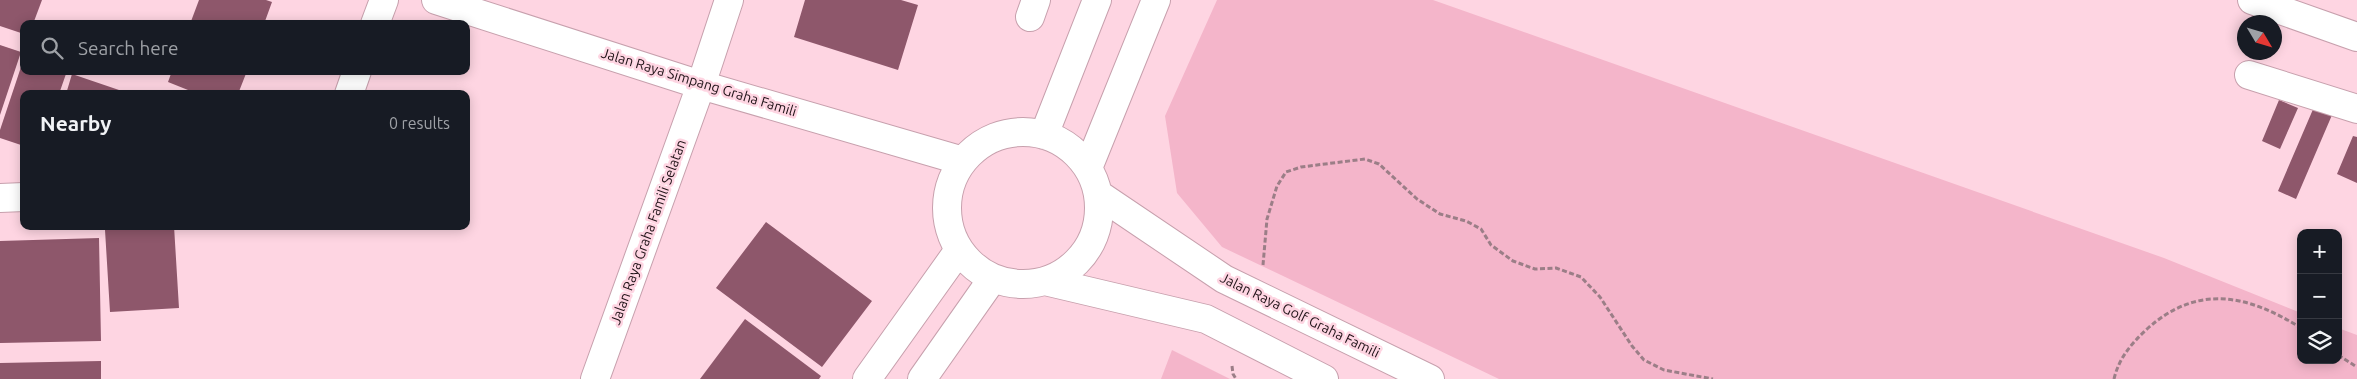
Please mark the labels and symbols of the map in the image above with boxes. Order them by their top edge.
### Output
north arrow [2237,15,2282,60]
street label: Jalan Raya Simpang Graha Famili [599,45,799,119]
street label: Jalan Raya Graha Famili Selatan [607,137,689,327]
street label: Jalan Raya Golf Graha Famili [1218,269,1382,361]

